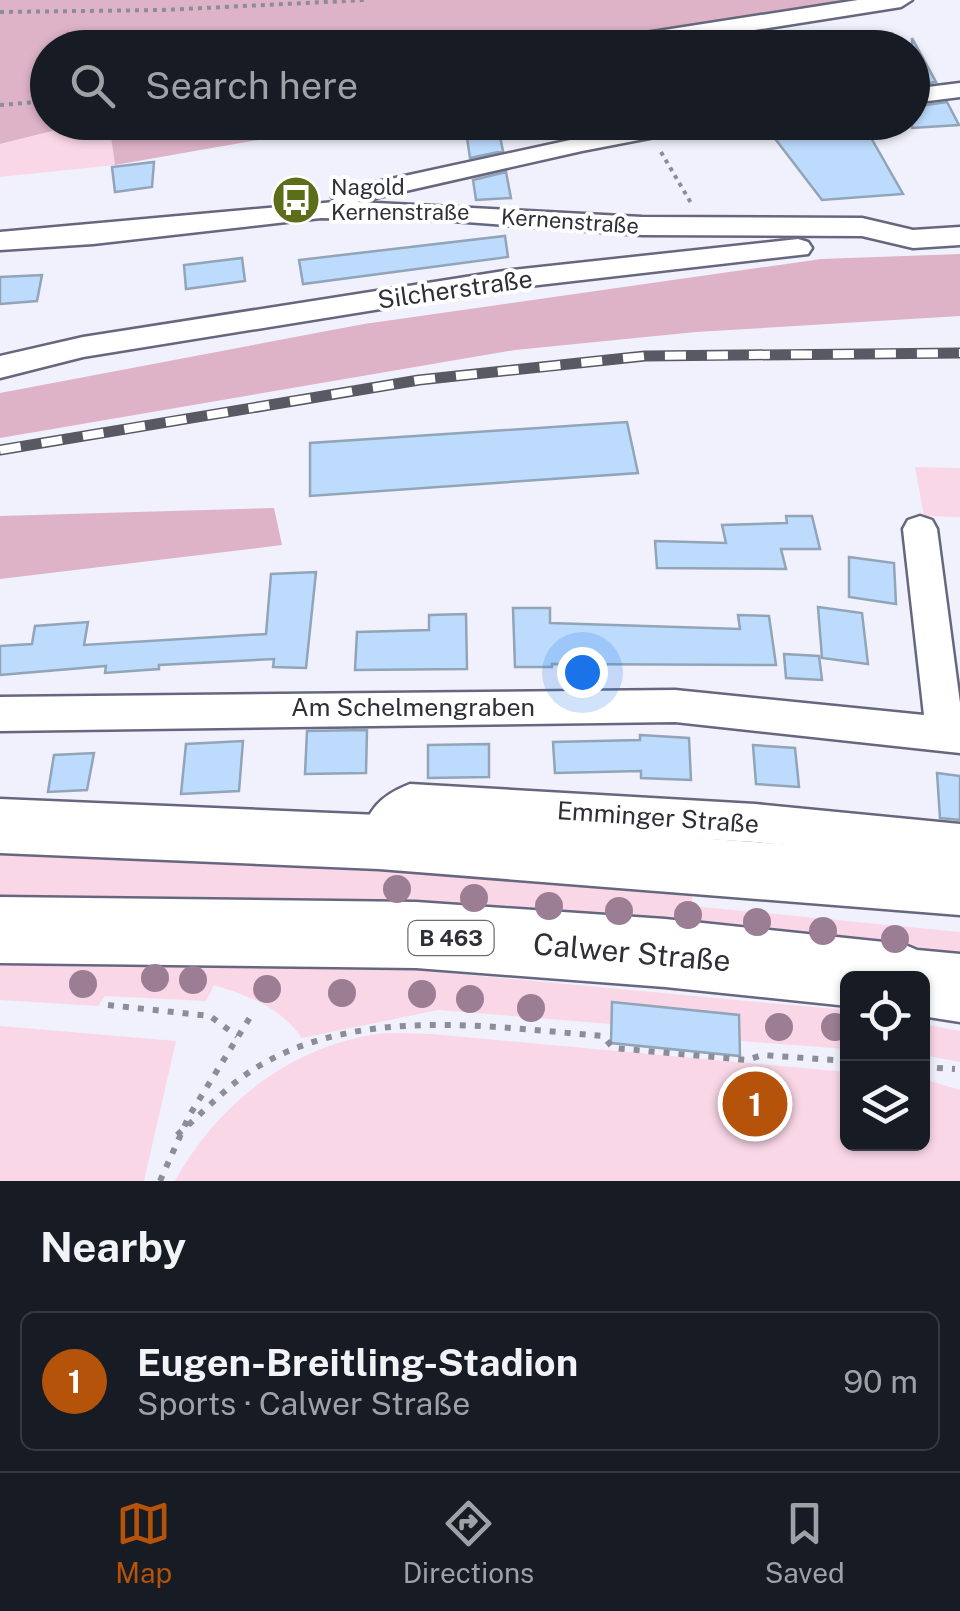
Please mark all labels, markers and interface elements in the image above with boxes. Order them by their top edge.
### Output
search box [30,30,930,140]
icon: search [65,58,120,113]
text: Search here [145,63,358,108]
bus stop icon: Nagold Kernenstraße [270,174,322,226]
place label: Nagold Kernenstraße [331,174,469,225]
street label: Kernenstraße [500,203,640,239]
street label: Silcherstraße [376,263,534,315]
your location [557,647,608,698]
street label: Am Schelmengraben [291,692,535,722]
street label: Emminger Straße [556,795,760,839]
road number: B 463 [408,921,494,955]
street label: Calwer Straße [532,925,732,979]
map controls [840,971,930,1151]
button: locate [840,971,930,1061]
button: layers [840,1061,930,1151]
pin: 1 [722,1066,788,1142]
text: Nearby [40,1222,186,1271]
text: Eugen-Breitling-Stadion [137,1340,578,1385]
text: 1 [68,1363,81,1400]
text: 90 m [843,1363,918,1400]
text: Sports · Calwer Straße [137,1385,470,1422]
tab: Map [115,1496,172,1589]
tab: Directions [403,1496,534,1589]
tab: Saved [765,1496,845,1589]

